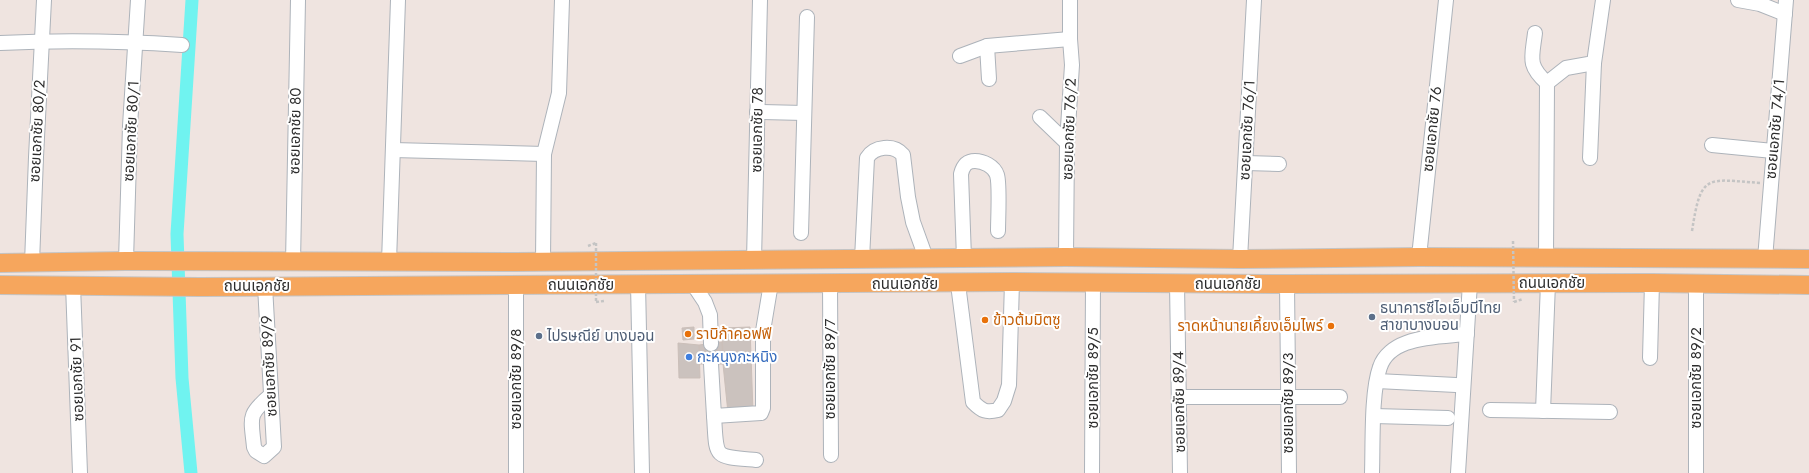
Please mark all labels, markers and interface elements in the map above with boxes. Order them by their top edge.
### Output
street label: ซอยเอกชัย 76/2 [1056,78,1082,180]
street label: ซอยเอกชัย 74/1 [1760,78,1790,180]
street label: ซอยเอกชัย 80/2 [23,79,51,183]
street label: ซอยเอกชัย 76/1 [1233,79,1261,181]
street label: ซอยเอกชัย 80/1 [117,80,145,182]
street label: ซอยเอกชัย 76 [1417,85,1447,173]
street label: ซอยเอกชัย 78 [745,87,769,173]
street label: ซอยเอกชัย 80 [283,88,307,174]
street label: ถนนเอกชัย [1519,272,1585,294]
street label: ถนนเอกชัย [872,273,938,295]
street label: ถนนเอกชัย [1195,273,1261,295]
street label: ถนนเอกชัย [548,274,614,296]
street label: ถนนเอกชัย [224,275,290,297]
place label: ธนาคารซีไอเอ็มบีไทย สาขาบางบอน [1380,297,1501,336]
place label: ข้าวต้มมิตซู [993,309,1061,331]
marker: ธนาคารซีไอเอ็มบีไทย สาขาบางบอน [1367,312,1377,322]
street label: ซอยเอกชัย 89/9 [255,315,283,417]
marker: ข้าวต้มมิตซู [980,315,990,325]
place label: ราดหน้านายเคี้ยงเอ็มไพร์ [1177,315,1324,337]
street label: ซอยเอกชัย 89/7 [819,318,841,419]
marker: ราดหน้านายเคี้ยงเอ็มไพร์ [1326,321,1336,331]
place label: ราบิก้าคอฟฟี [696,323,772,345]
place label: ไปรษณีย์ บางบอน [546,325,655,347]
street label: ซอยเอกชัย 89/5 [1082,327,1104,429]
street label: ซอยเอกชัย 89/2 [1685,327,1707,429]
street label: ซอยเอกชัย 89/8 [505,328,527,430]
marker: ราบิก้าคอฟฟี [683,329,693,339]
marker: ไปรษณีย์ บางบอน [534,331,544,341]
street label: ซอยเอกชัย 91 [65,336,89,422]
place label: กะหนุงกะหนิง [697,346,777,368]
street label: ซอยเอกชัย 89/4 [1167,351,1191,453]
marker: กะหนุงกะหนิง [684,352,694,362]
street label: ซอยเอกชัย 89/3 [1277,352,1299,454]

